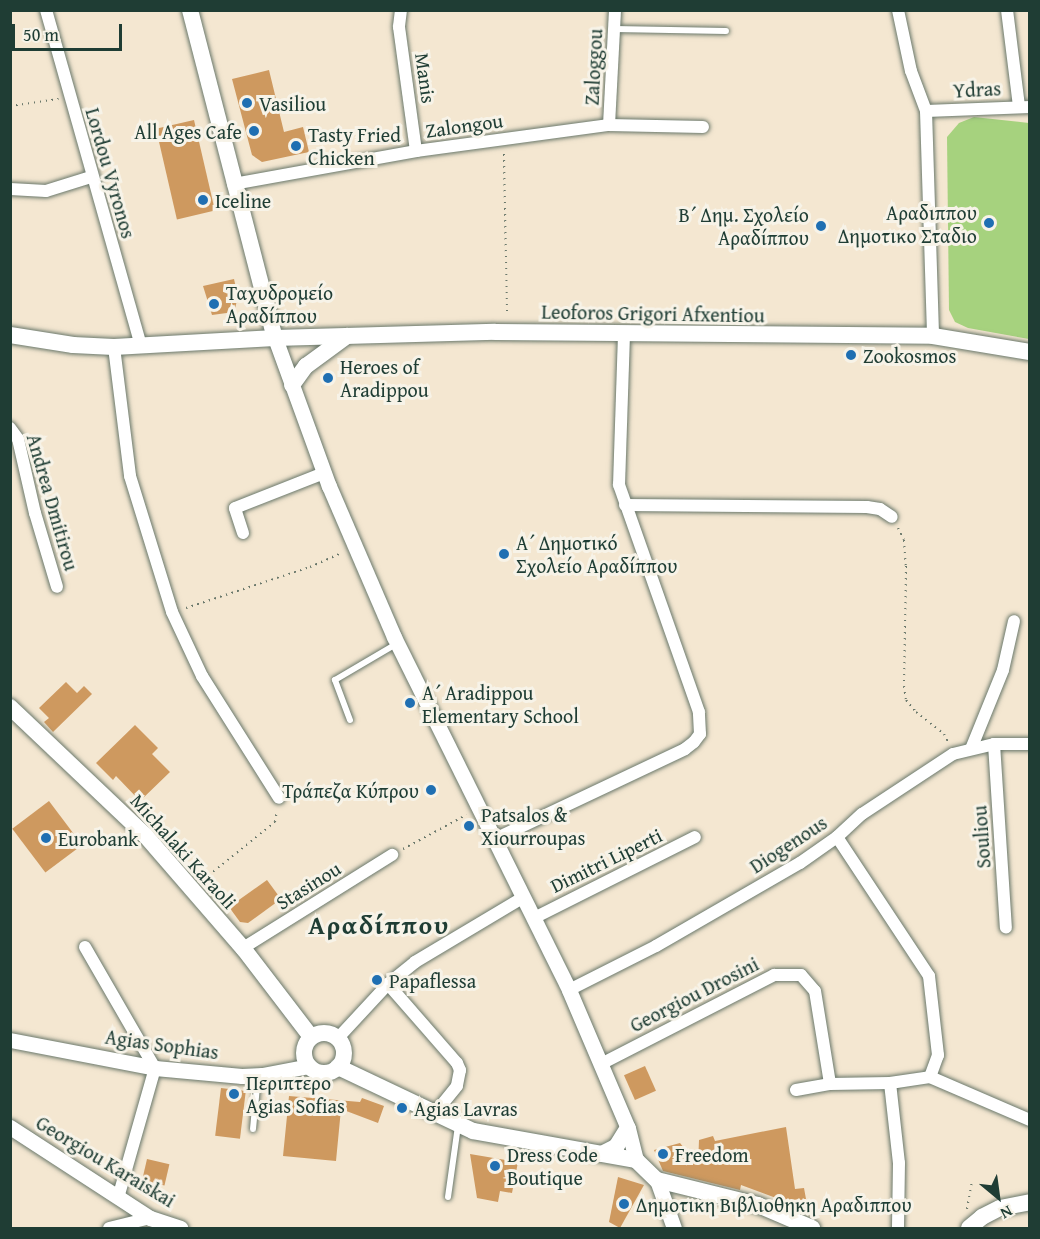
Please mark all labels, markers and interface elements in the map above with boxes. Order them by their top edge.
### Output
scale bar [15,12,124,50]
text: 50 m [23,21,59,48]
street label: Zaloggou [579,28,607,106]
street label: Manis [411,51,441,105]
street label: Ydras [952,76,1002,102]
place label: Vasiliou [259,91,326,115]
marker: Vasiliou [240,96,254,110]
street label: Lordou Vyronos [81,105,141,241]
street label: Zalongou [424,108,504,142]
place label: All Ages Cafe [134,119,242,143]
place label: Tasty Fried Chicken [308,122,401,169]
marker: All Ages Cafe [247,124,261,138]
marker: Tasty Fried Chicken [289,139,303,153]
place label: Iceline [215,188,271,212]
marker: Iceline [196,193,210,207]
place label: Αραδιππου Δημοτικο Σταδιο [838,200,977,247]
place label: Β´ Δημ. Σχολείο Αραδίππου [678,202,809,249]
marker: Αραδιππου Δημοτικο Σταδιο [982,216,996,230]
marker: Β´ Δημ. Σχολείο Αραδίππου [814,219,828,233]
place label: Ταχυδρομείο Αραδίππου [226,280,333,327]
marker: Ταχυδρομείο Αραδίππου [207,297,221,311]
street label: Leoforos Grigori Afxentiou [541,299,765,327]
place label: Zookosmos [863,343,956,367]
marker: Zookosmos [844,348,858,362]
place label: Heroes of Aradippou [340,354,429,401]
marker: Heroes of Aradippou [321,371,335,385]
street label: Andrea Dmitirou [22,431,84,573]
place label: Α´ Δημοτικό Σχολείο Αραδίππου [516,530,677,577]
marker: Α´ Δημοτικό Σχολείο Αραδίππου [497,547,511,561]
place label: A´ Aradippou Elementary School [422,680,579,727]
marker: A´ Aradippou Elementary School [403,696,417,710]
place label: Τράπεζα Κύπρου [283,778,419,802]
marker: Τράπεζα Κύπρου [424,783,438,797]
street label: Michalaki Karaoli [126,788,242,914]
place label: Patsalos & Xiourroupas [481,802,585,849]
street label: Souliou [967,805,995,869]
street label: Diogenous [745,810,831,878]
marker: Patsalos & Xiourroupas [462,819,476,833]
street label: Dimitri Liperti [546,823,666,897]
place label: Eurobank [58,826,138,850]
marker: Eurobank [39,831,53,845]
street label: Stasinou [271,856,345,914]
district label: Αραδίππου [308,909,450,941]
street label: Georgiou Drosini [626,951,762,1037]
place label: Papaflessa [389,968,476,992]
marker: Papaflessa [370,973,384,987]
street label: Agias Sophias [104,1024,220,1064]
place label: Περιπτερο Agias Sofias [246,1070,345,1117]
marker: Περιπτερο Agias Sofias [227,1087,241,1101]
place label: Agias Lavras [414,1096,518,1120]
marker: Agias Lavras [395,1101,409,1115]
street label: Georgiou Karaiskai [32,1110,180,1212]
place label: Dress Code Boutique [507,1142,598,1189]
place label: Freedom [675,1142,749,1166]
marker: Freedom [656,1147,670,1161]
marker: Dress Code Boutique [488,1159,502,1173]
north arrow [968,1167,1028,1227]
place label: Δημοτικη Βιβλιοθηκη Αραδιππου [636,1192,912,1216]
marker: Δημοτικη Βιβλιοθηκη Αραδιππου [617,1197,631,1211]
text: N [996,1200,1017,1226]

